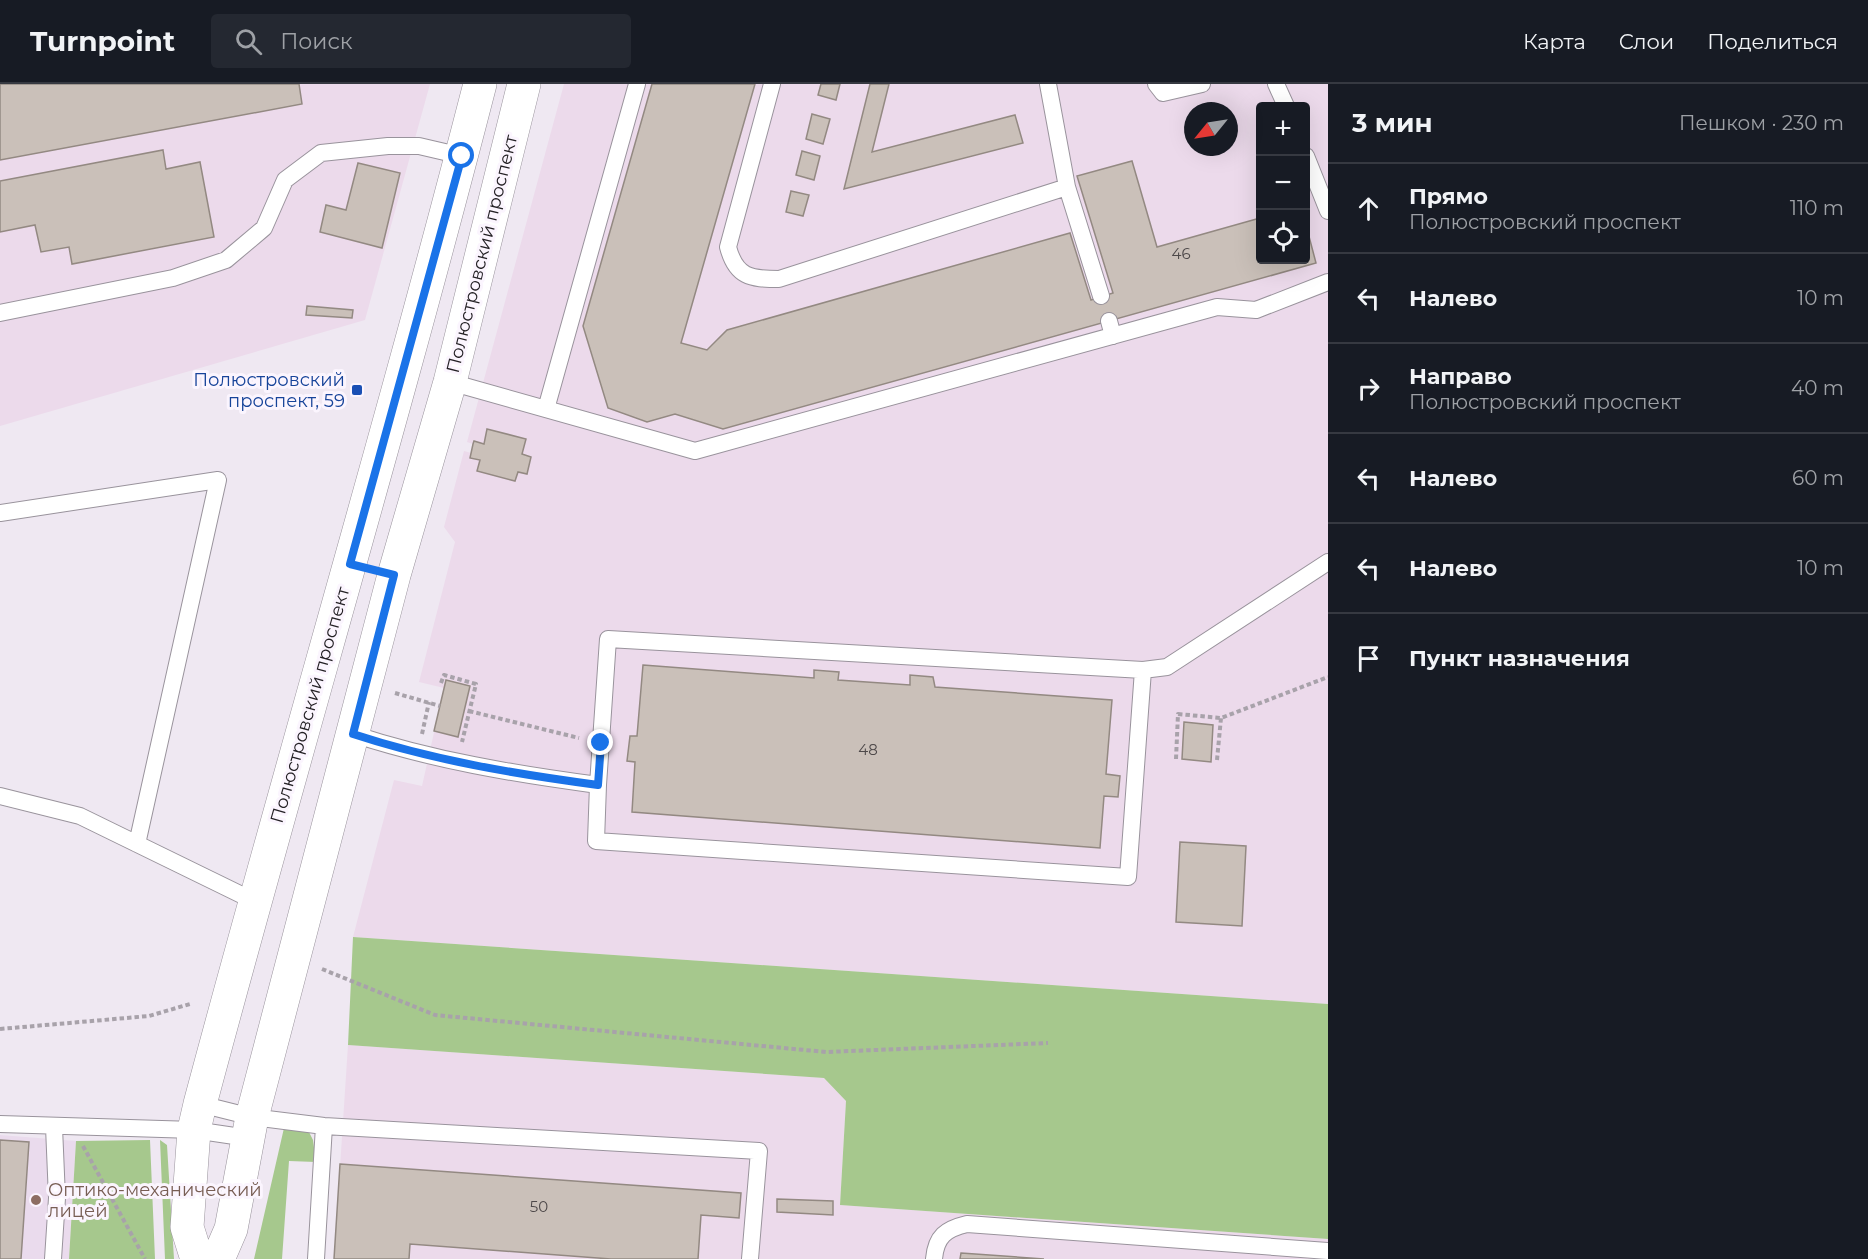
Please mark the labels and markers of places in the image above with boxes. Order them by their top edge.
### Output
place label: Полюстровский проспект, 59 [193,369,345,412]
marker: Полюстровский проспект, 59 [350,383,364,397]
place label: Оптико-механический лицей [48,1179,262,1222]
marker: Оптико-механический лицей [29,1193,43,1207]

